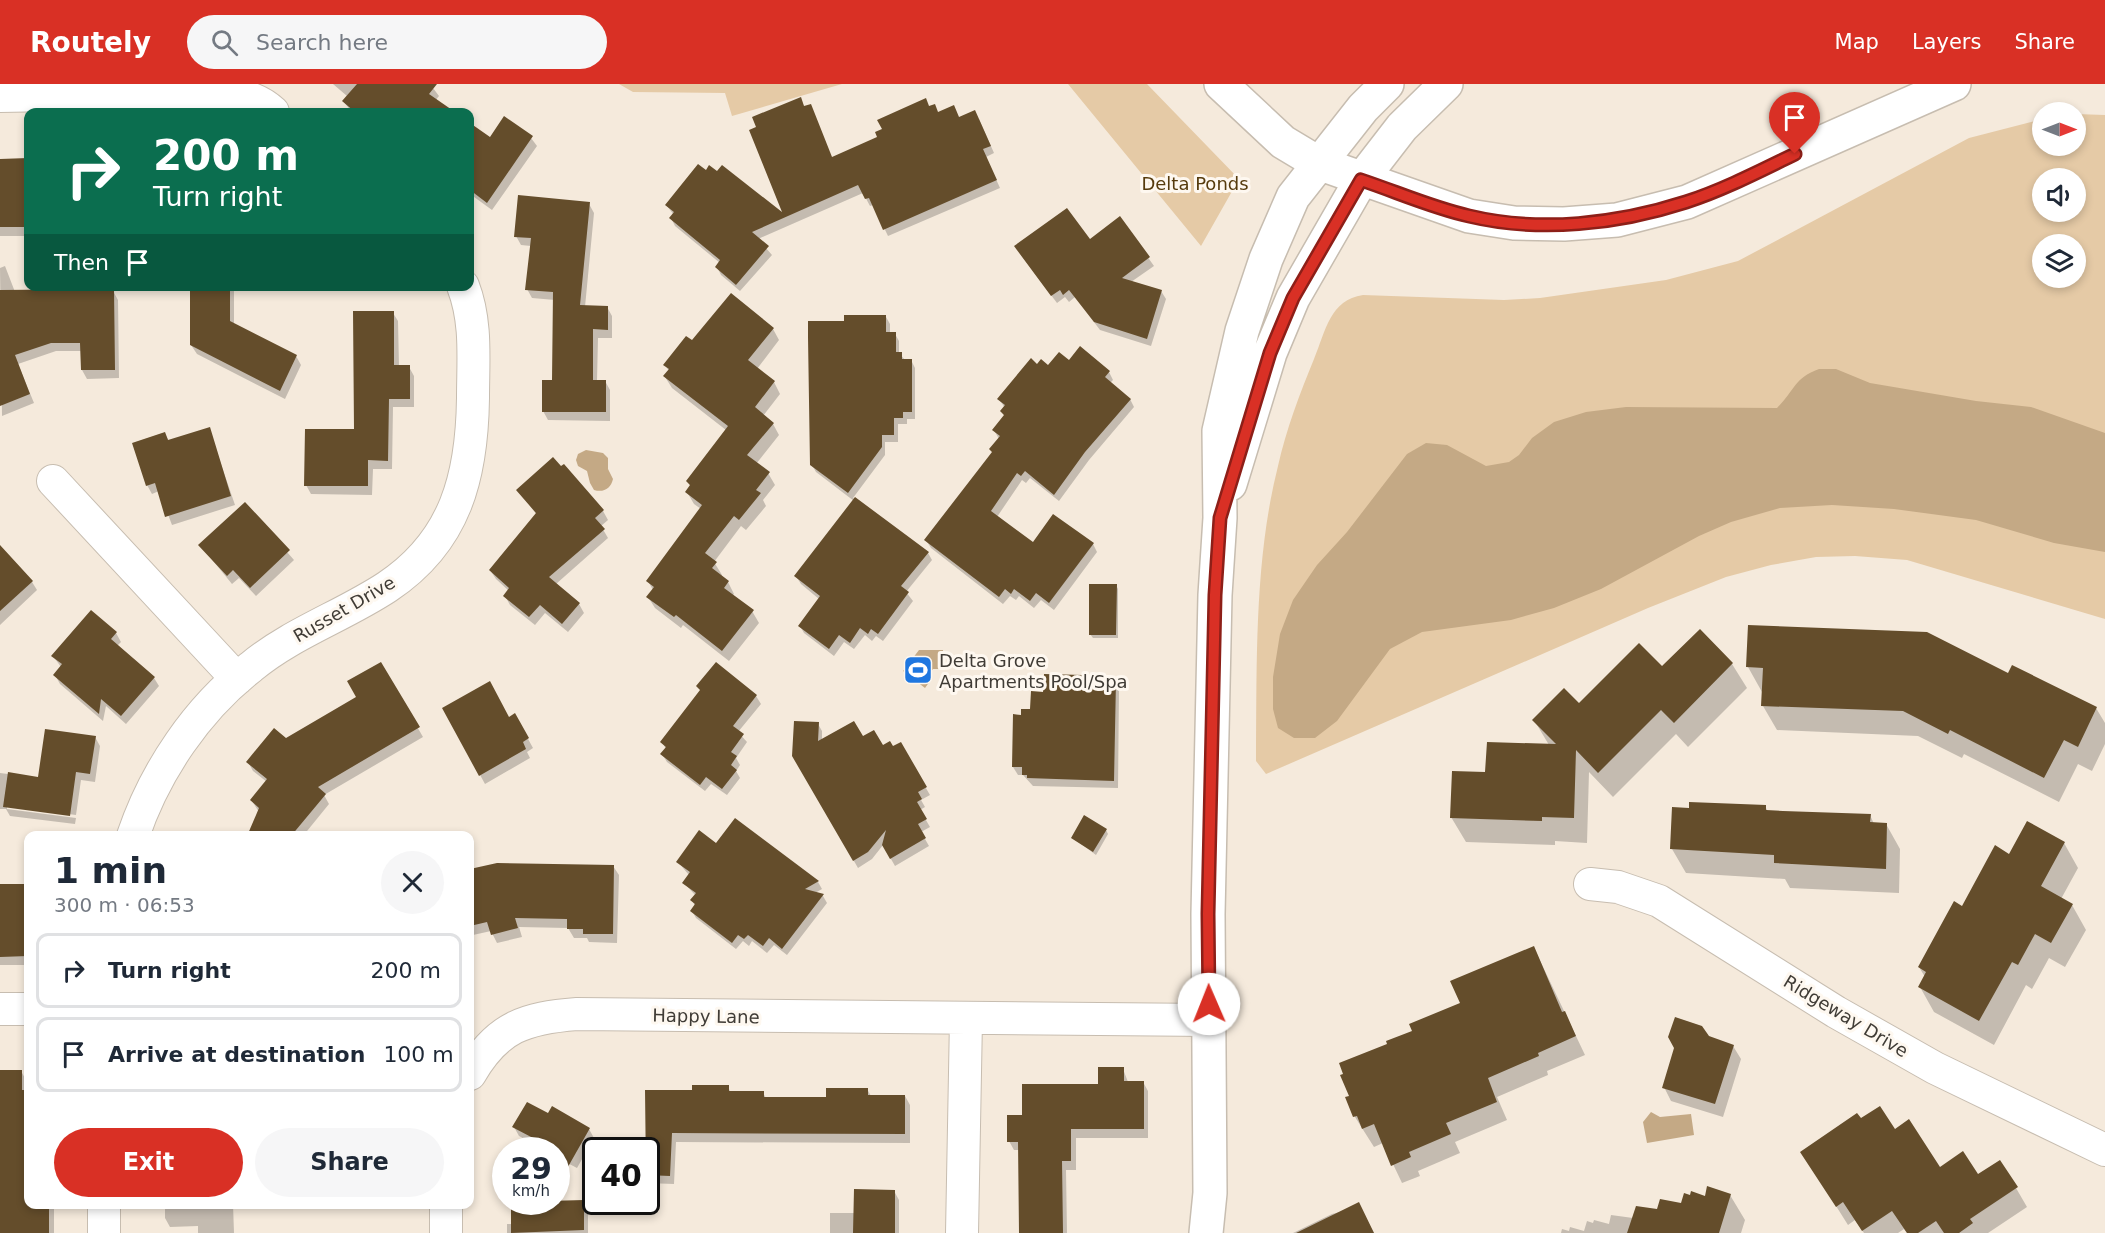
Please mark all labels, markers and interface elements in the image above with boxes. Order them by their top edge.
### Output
search box [187,15,607,69]
text: Routely [30,26,151,59]
icon: search [208,26,241,59]
text: Search here [256,30,388,55]
text: Map [1835,30,1879,54]
text: Layers [1912,30,1981,54]
text: Share [2014,30,2075,54]
pin [1769,92,1820,154]
icon: arrive [1778,101,1811,134]
north arrow [2032,102,2086,156]
map controls [2032,102,2086,288]
text: 200 m [153,131,299,180]
icon: right [54,132,132,210]
button: sound [2032,168,2086,222]
park label: Delta Ponds [1141,173,1249,194]
text: Turn right [153,181,282,212]
button: layers [2032,234,2086,288]
icon: arrive [121,246,154,279]
text: Then [54,250,109,275]
street label: Russet Drive [290,571,398,647]
place label: Delta Grove Apartments Pool/Spa [939,650,1128,692]
sports icon: Delta Grove Apartments Pool/Spa [902,654,934,686]
text: 1 min [54,850,167,891]
button: close [381,851,444,914]
text: 300 m · 06:53 [54,893,195,917]
icon: right [57,954,90,987]
text: Turn right [108,958,231,983]
text: 200 m [371,958,441,983]
street label: Ridgeway Drive [1780,971,1912,1061]
position arrow [1177,972,1241,1036]
street label: Happy Lane [652,1005,760,1027]
icon: arrive [57,1038,90,1071]
text: Arrive at destination [108,1042,365,1067]
text: 100 m [383,1042,454,1067]
button: Exit [54,1128,243,1197]
button: Share [255,1128,444,1197]
speed limit sign: 40 [582,1137,660,1215]
text: 29 [510,1151,552,1186]
text: km/h [512,1182,550,1200]

